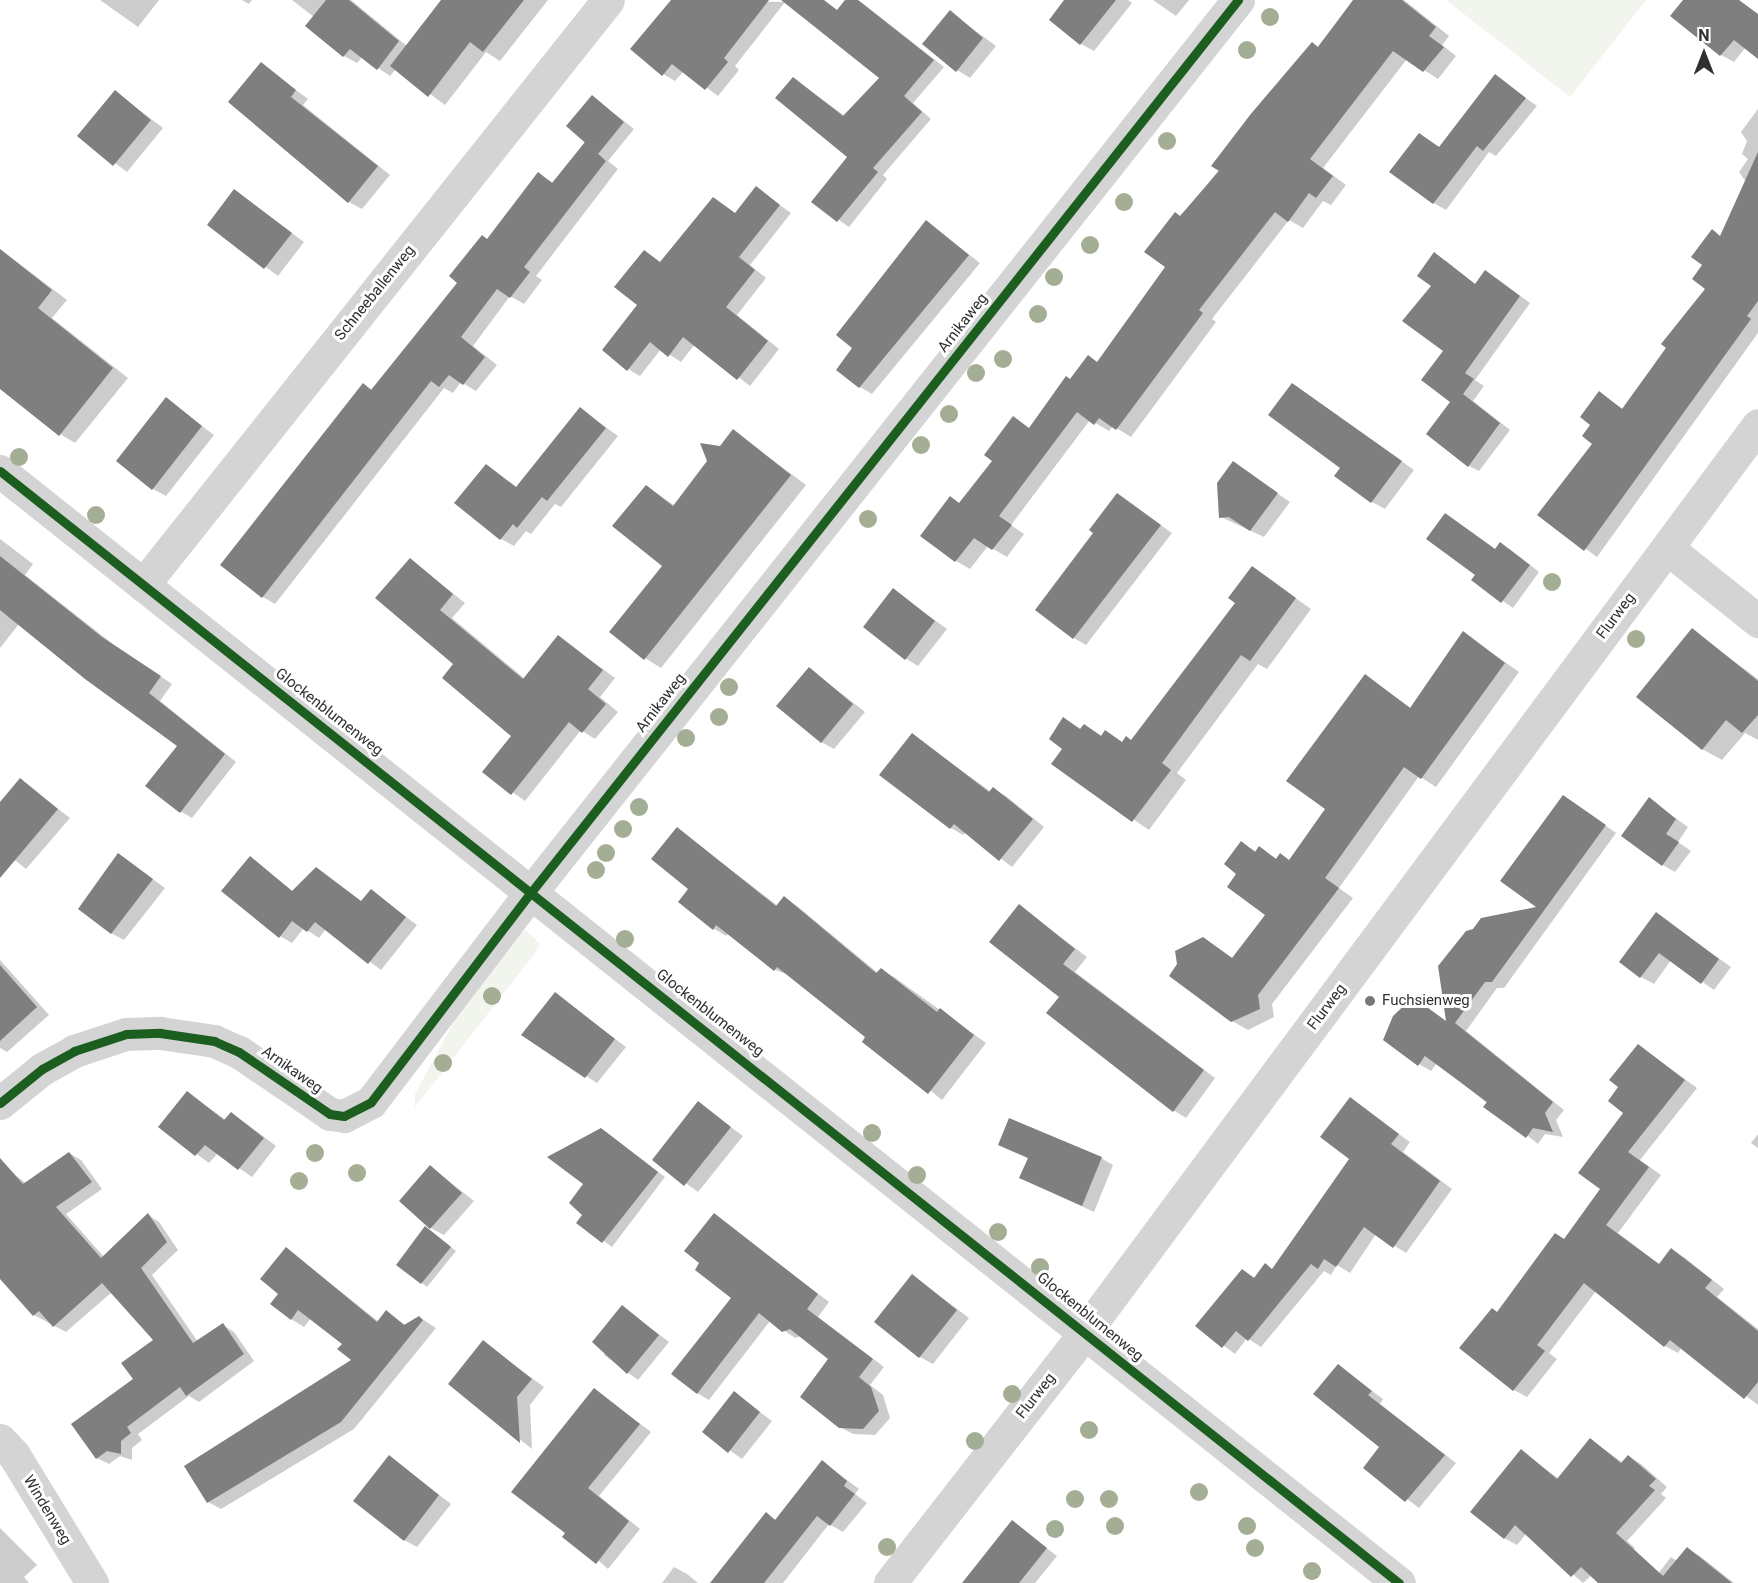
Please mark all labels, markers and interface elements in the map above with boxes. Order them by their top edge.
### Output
north arrow [1674,24,1734,84]
text: N [1698,26,1710,45]
street label: Schneeballenweg [331,242,419,344]
street label: Arnikaweg [934,290,992,356]
street label: Flurweg [1593,589,1639,643]
street label: Glockenblumenweg [272,664,386,760]
street label: Arnikaweg [632,670,690,736]
street label: Glockenblumenweg [653,965,767,1061]
street label: Flurweg [1304,980,1350,1034]
place label: Fuchsienweg [1382,992,1470,1010]
marker: Fuchsienweg [1363,994,1377,1008]
street label: Arnikaweg [258,1042,326,1098]
street label: Glockenblumenweg [1033,1269,1147,1365]
street label: Flurweg [1013,1370,1059,1422]
street label: Windenweg [19,1472,75,1548]

